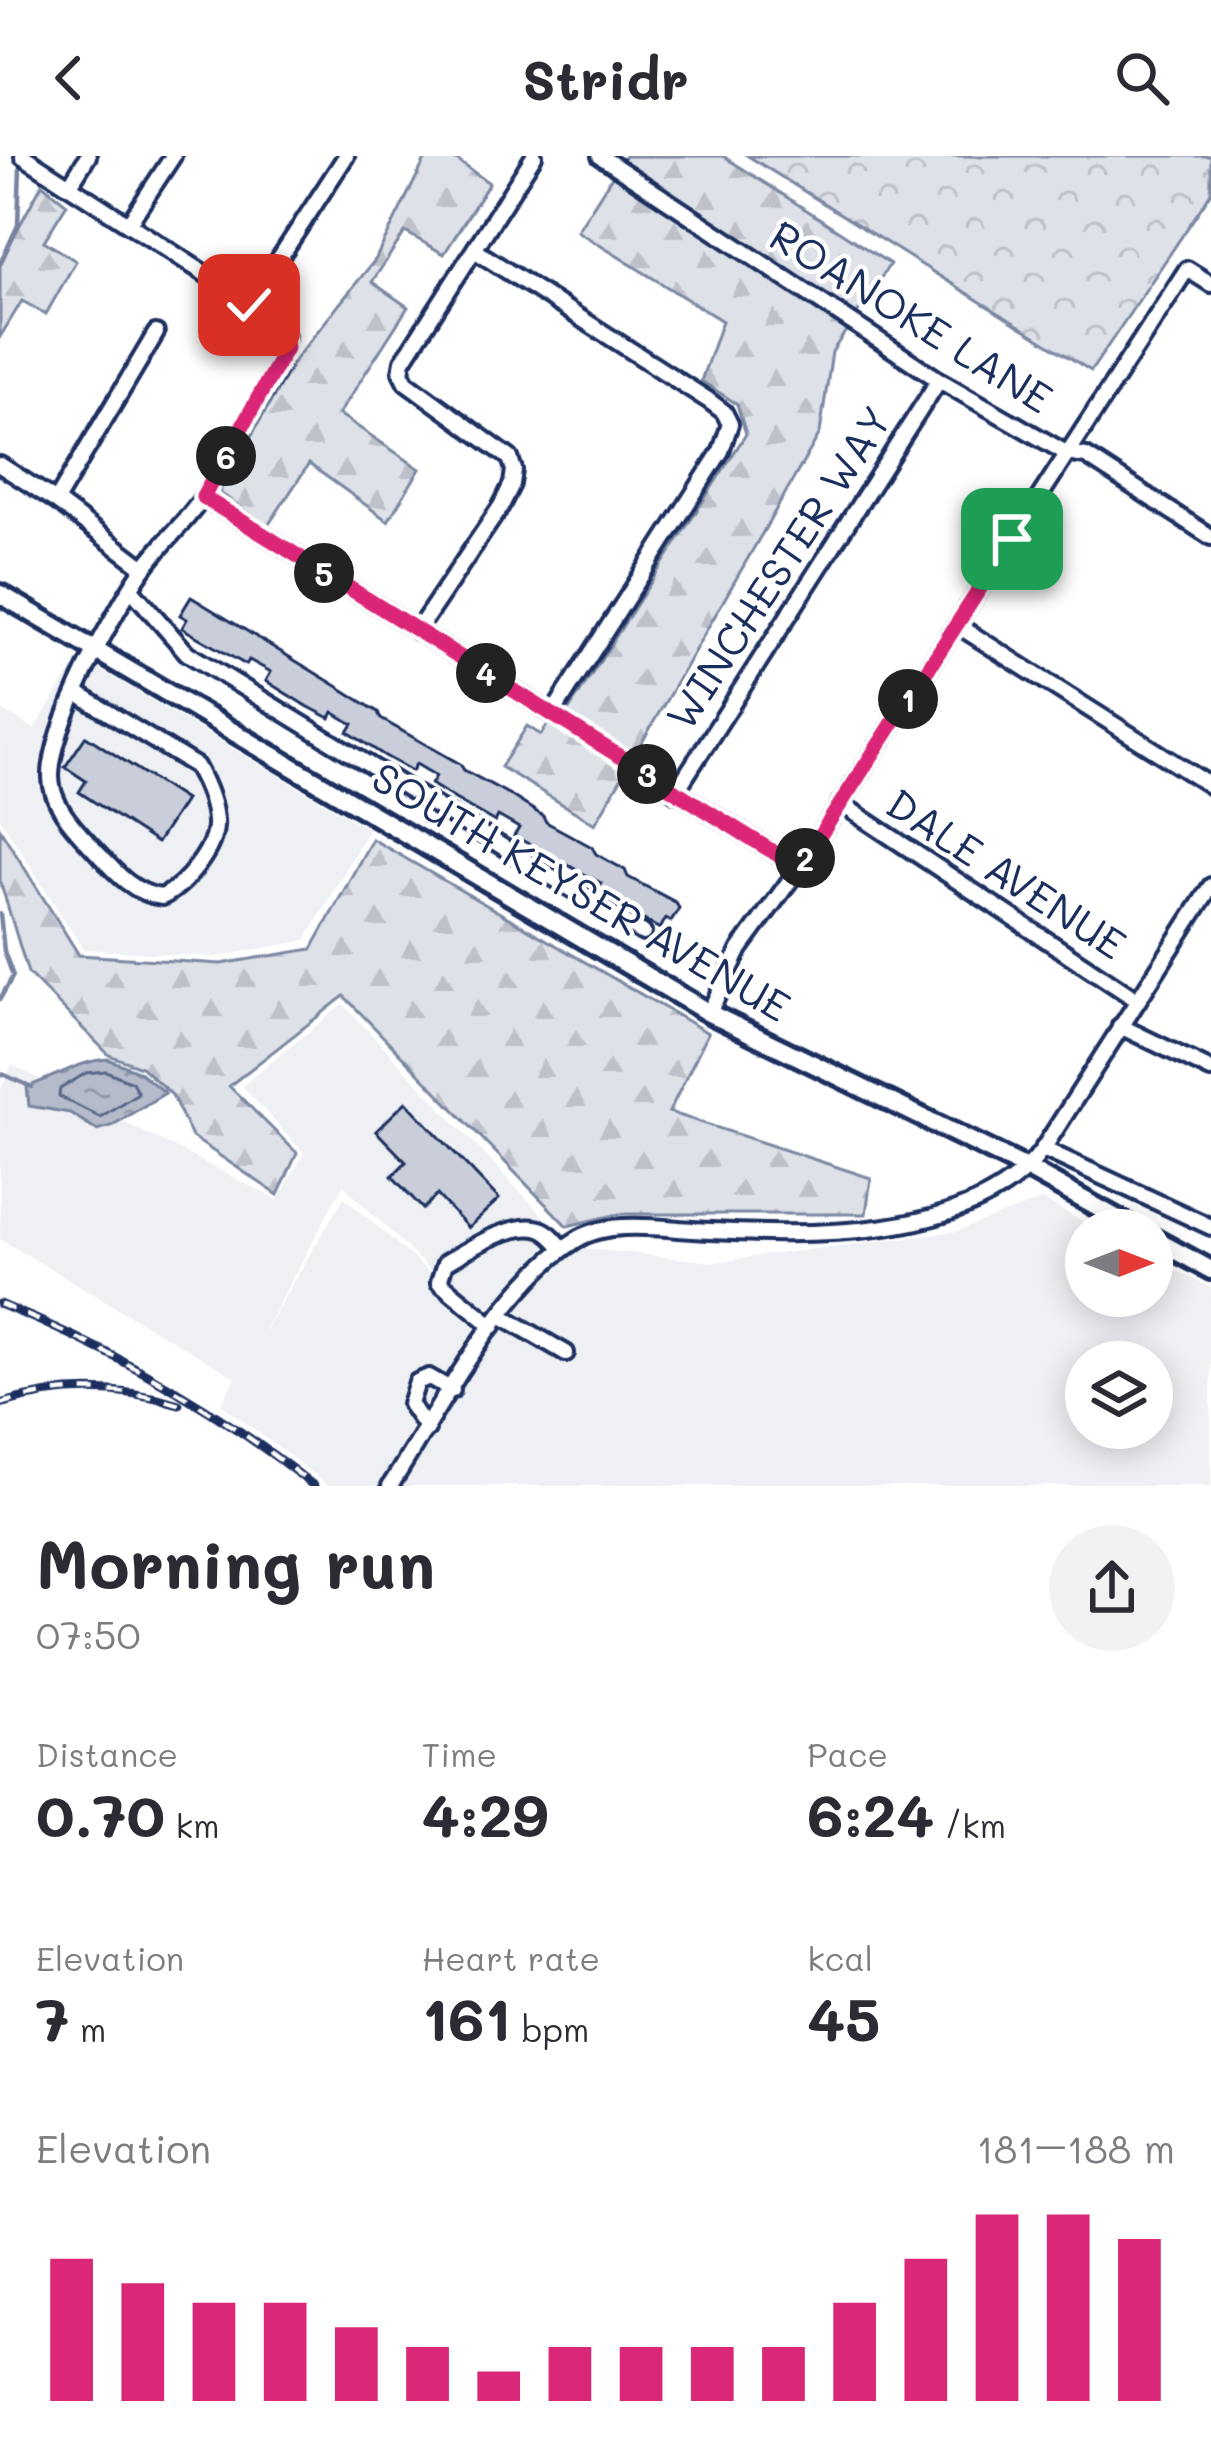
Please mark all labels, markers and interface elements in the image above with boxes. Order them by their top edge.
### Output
text: Stridr [522,43,689,114]
icon: back [36,45,102,111]
icon: search [1109,45,1175,111]
street label: ROANOKE LANE [760,207,1063,425]
pin [198,254,300,356]
icon: check [216,272,282,338]
street label: WINCHESTER WAY [653,395,903,739]
pin: 6 [196,426,256,486]
text: 6 [216,434,236,477]
pin [961,488,1063,590]
icon: arrive [979,506,1045,572]
pin: 5 [294,543,354,603]
text: 5 [314,551,334,594]
pin: 4 [456,643,516,703]
text: 4 [476,651,496,694]
pin: 1 [878,669,938,729]
text: 1 [901,677,915,720]
pin: 3 [617,744,677,804]
street label: SOUTH KEYSER AVENUE [363,748,801,1033]
text: 3 [637,752,657,795]
street label: DALE AVENUE [877,775,1137,971]
pin: 2 [775,828,835,888]
text: 2 [796,836,814,879]
north arrow [1065,1209,1173,1317]
map controls [1065,1209,1173,1449]
button: layers [1065,1341,1173,1449]
text: Morning run [36,1520,435,1606]
button: share [1049,1525,1175,1651]
text: 07:50 [36,1608,141,1659]
text: Distance [36,1732,178,1775]
text: Time [422,1732,497,1775]
text: Pace [807,1732,888,1775]
text: 0.70 [36,1775,165,1853]
text: 4:29 [422,1775,548,1853]
text: 6:24 [807,1775,934,1853]
text: km [165,1803,219,1846]
text: /km [934,1803,1006,1846]
text: Elevation [36,1936,184,1979]
text: Heart rate [422,1936,600,1979]
text: kcal [807,1936,873,1979]
text: 7 [36,1979,69,2057]
text: 161 [422,1979,511,2057]
text: 45 [807,1979,880,2057]
text: m [69,2007,106,2050]
text: bpm [511,2007,589,2050]
text: Elevation [36,2122,211,2173]
text: 181–188 m [976,2122,1175,2173]

